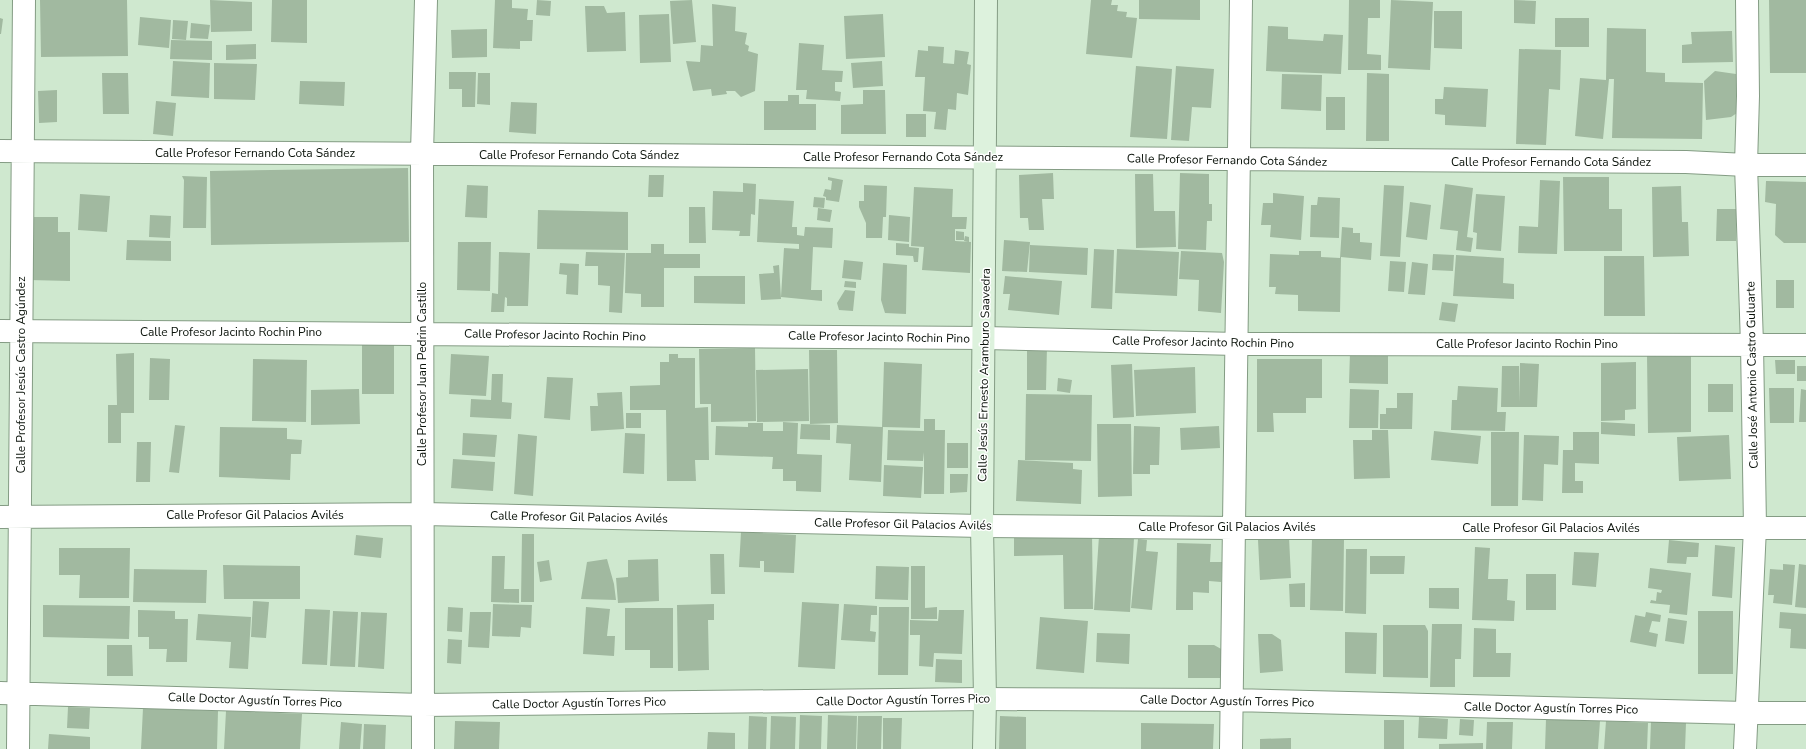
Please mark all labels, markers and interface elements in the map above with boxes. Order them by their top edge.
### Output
street label: Calle Profesor Fernando Cota Sández [155,145,356,161]
street label: Calle Profesor Fernando Cota Sández [479,147,680,163]
street label: Calle Profesor Fernando Cota Sández [803,149,1004,165]
street label: Calle Profesor Fernando Cota Sández [1127,150,1328,170]
street label: Calle Profesor Fernando Cota Sández [1451,154,1652,170]
street label: Calle Jesús Ernesto Aramburo Saavedra [974,268,994,482]
street label: Calle Profesor Jesús Castro Agúndez [13,276,29,474]
street label: Calle José Antonio Castro Guluarte [1742,281,1762,469]
street label: Calle Profesor Juan Pedrin Castillo [414,282,430,466]
street label: Calle Profesor Jacinto Rochin Pino [140,324,322,340]
street label: Calle Profesor Jacinto Rochin Pino [464,325,646,345]
street label: Calle Profesor Jacinto Rochin Pino [788,327,970,347]
street label: Calle Profesor Jacinto Rochin Pino [1112,332,1294,352]
street label: Calle Profesor Jacinto Rochin Pino [1436,336,1618,352]
street label: Calle Profesor Gil Palacios Avilés [166,507,344,523]
street label: Calle Profesor Gil Palacios Avilés [490,507,668,527]
street label: Calle Profesor Gil Palacios Avilés [814,514,992,534]
street label: Calle Profesor Gil Palacios Avilés [1138,519,1316,535]
street label: Calle Profesor Gil Palacios Avilés [1462,520,1640,536]
street label: Calle Doctor Agustín Torres Pico [168,689,343,711]
street label: Calle Doctor Agustín Torres Pico [816,690,991,710]
street label: Calle Doctor Agustín Torres Pico [1140,691,1315,711]
street label: Calle Doctor Agustín Torres Pico [492,693,667,713]
street label: Calle Doctor Agustín Torres Pico [1464,698,1639,718]

